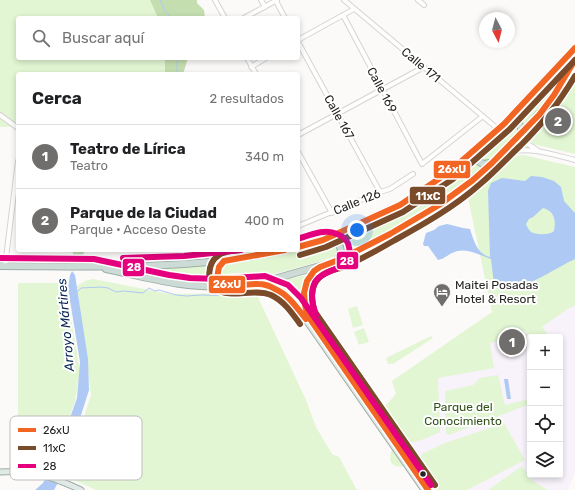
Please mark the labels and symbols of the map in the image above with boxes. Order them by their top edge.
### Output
north arrow [479,12,515,48]
street label: Calle 171 [399,45,443,85]
street label: Calle 169 [364,65,400,115]
street label: Calle 167 [321,92,357,142]
pin: 2 [545,106,571,136]
line badge: 26xU [433,160,471,179]
text: 26xU [438,163,466,176]
street label: Calle 126 [331,186,383,218]
line badge: 11xC [409,186,446,205]
text: 11xC [415,190,441,203]
your location [347,220,367,240]
line badge: 28 [336,251,359,270]
text: 28 [340,255,354,268]
line badge: 28 [122,258,145,277]
text: 28 [127,261,141,274]
line badge: 26xU [208,275,246,294]
water label: Arroyo Mártires [54,277,77,373]
text: 26xU [213,278,241,291]
place label: Maitei Posadas Hotel & Resort [455,278,538,306]
hotel icon: Maitei Posadas Hotel & Resort [432,282,452,307]
pin: 1 [499,327,525,357]
park label: Parque del Conocimiento [424,400,502,428]
legend [10,416,142,480]
text: 26xU [43,424,70,437]
text: 11xC [43,442,66,455]
text: 28 [43,460,56,473]
unlabelled marker [418,469,428,479]

